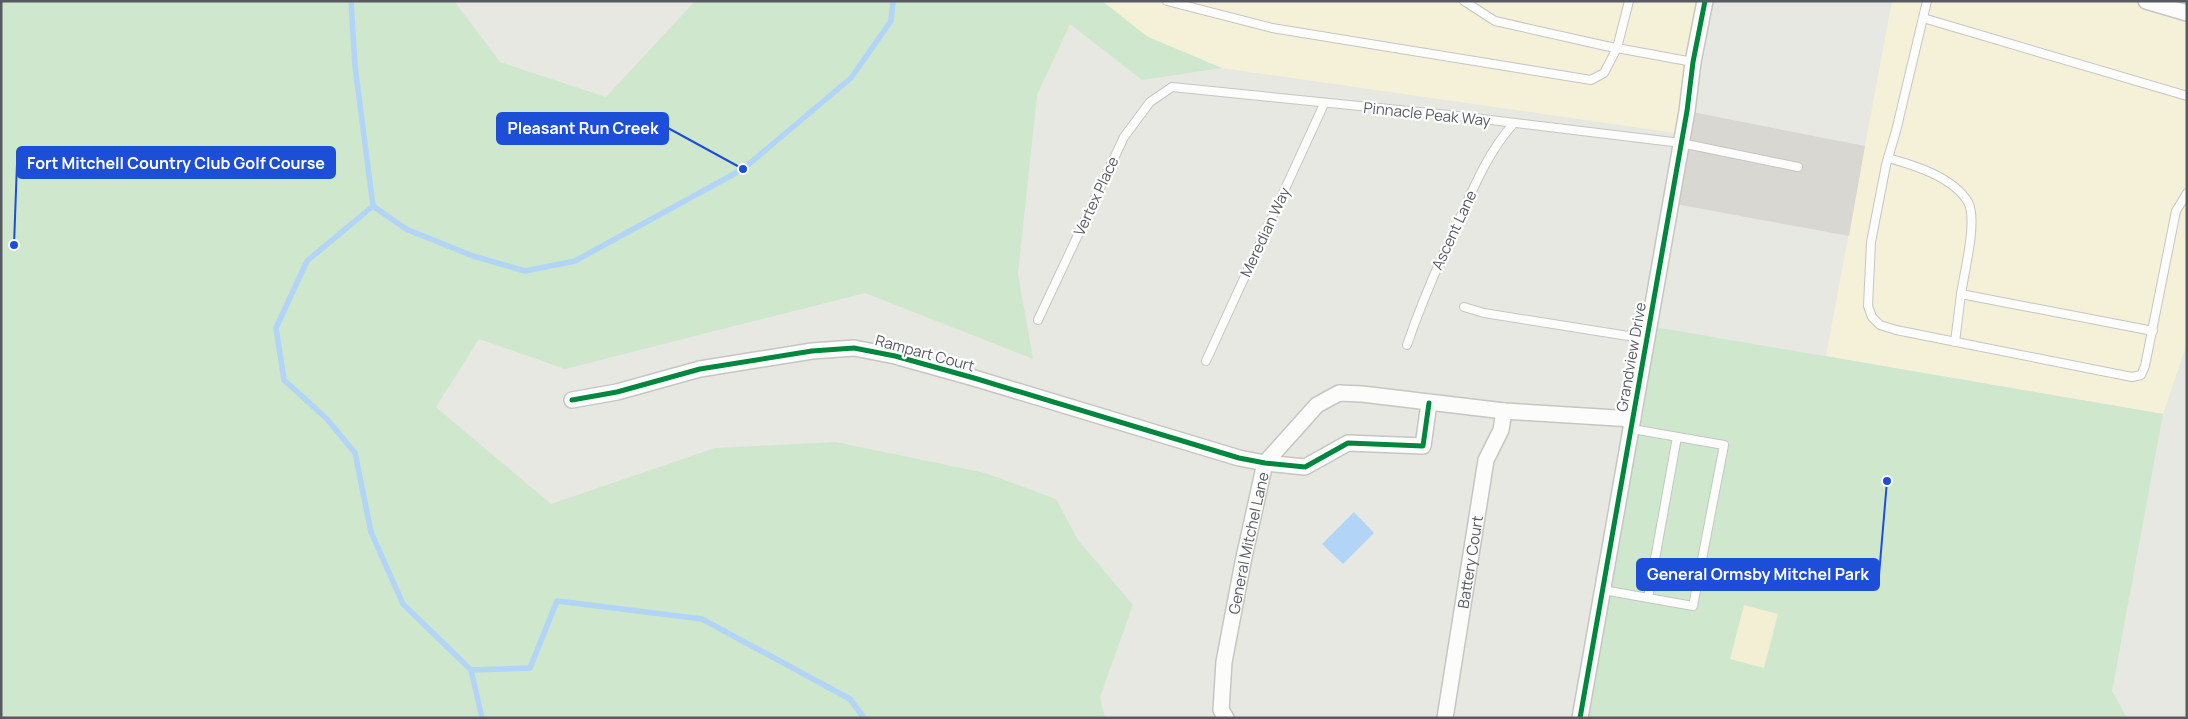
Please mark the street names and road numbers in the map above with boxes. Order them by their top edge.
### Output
street label: Pinnacle Peak Way [1362,97,1492,131]
street label: Vertex Place [1068,153,1124,239]
street label: Meredian Way [1235,183,1295,280]
street label: Ascent Lane [1426,187,1482,273]
street label: Grandview Drive [1611,300,1651,413]
street label: Rampart Court [873,330,977,376]
street label: General Mitchel Lane [1223,470,1273,616]
street label: Battery Court [1452,514,1488,610]

